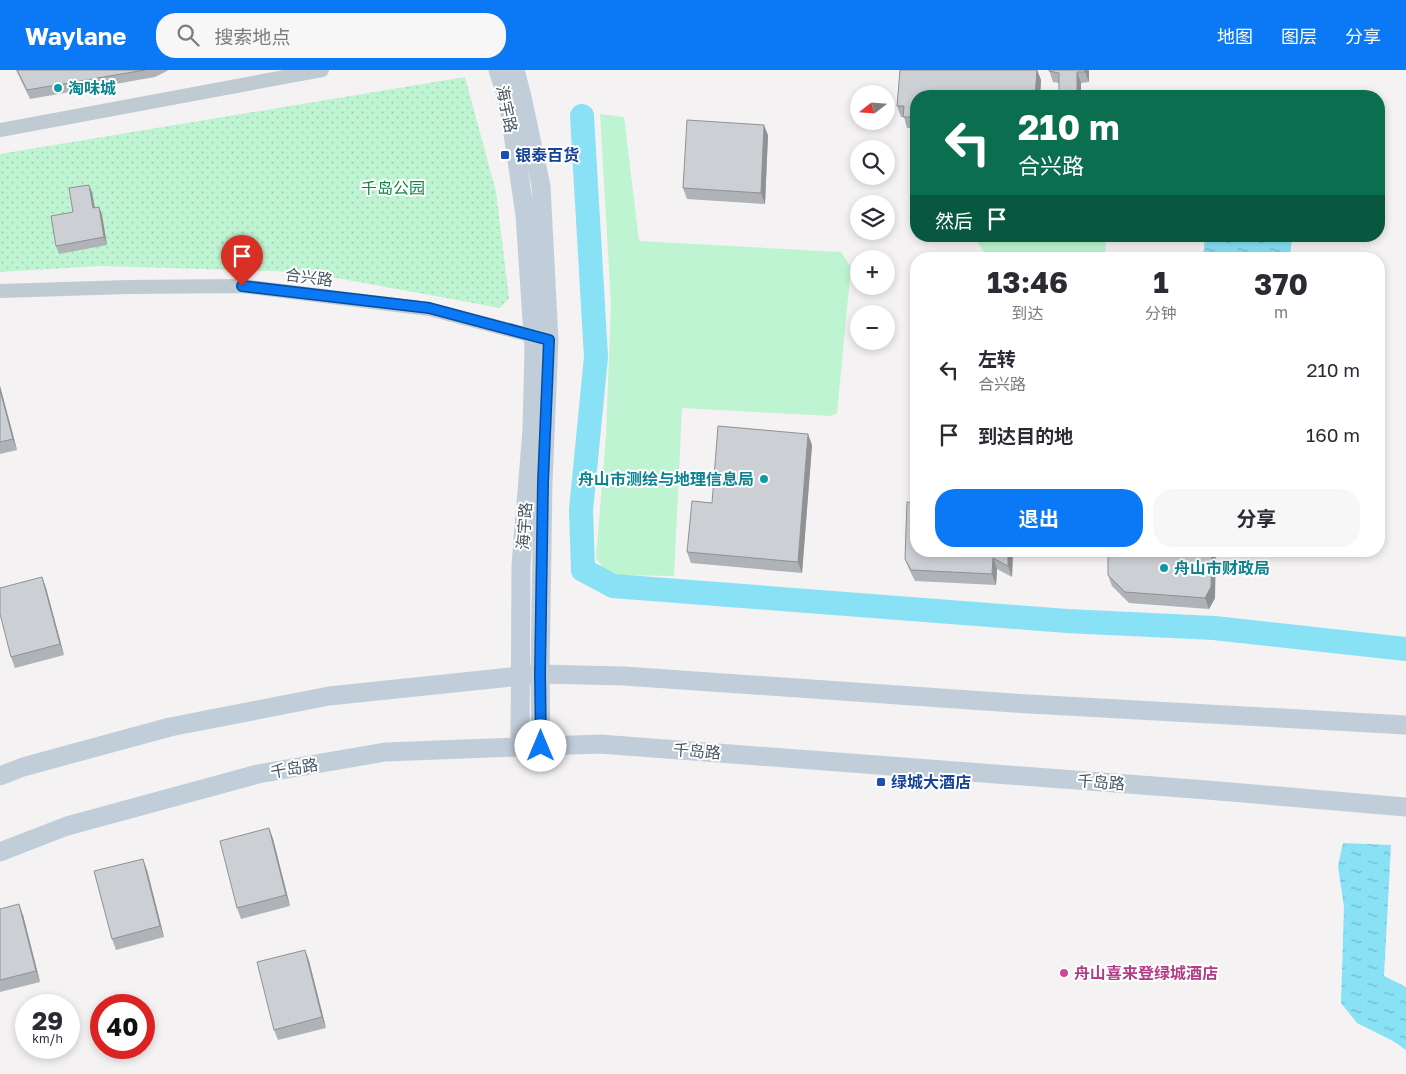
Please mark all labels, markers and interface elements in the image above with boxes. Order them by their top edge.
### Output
search box [156,13,506,58]
text: Waylane [25,21,126,50]
icon: search [174,21,202,49]
text: 搜索地点 [214,25,290,48]
text: 地图 [1217,25,1253,47]
text: 图层 [1281,25,1317,47]
text: 分享 [1345,25,1381,47]
place label: 淘味城 [68,78,116,98]
marker: 淘味城 [52,82,64,94]
street label: 海宇路 [492,83,522,135]
north arrow [850,85,895,130]
map controls [850,85,895,350]
text: 210 m [1018,106,1120,148]
icon: left [935,110,1000,175]
button: search [850,140,895,185]
place label: 银泰百货 [515,145,579,165]
marker: 银泰百货 [499,149,511,161]
text: 合兴路 [1018,152,1084,179]
park label: 千岛公园 [361,178,425,198]
button: layers [850,195,895,240]
icon: arrive [983,205,1011,233]
text: 然后 [935,209,973,232]
pin [221,235,263,286]
icon: arrive [228,242,256,270]
button: + [850,250,895,295]
street label: 合兴路 [284,264,334,290]
text: 13:46 [987,264,1068,300]
text: 1 [1153,264,1169,300]
text: 370 [1254,266,1308,302]
text: m [1274,302,1288,322]
text: 到达 [1011,303,1043,323]
text: 分钟 [1145,303,1177,323]
button: − [850,305,895,350]
text: 左转 [978,347,1016,370]
icon: left [935,356,963,384]
text: 210 m [1306,358,1360,381]
text: 合兴路 [978,374,1026,394]
icon: arrive [935,421,963,449]
text: 160 m [1306,423,1360,446]
text: 到达目的地 [978,424,1073,447]
place label: 舟山市测绘与地理信息局 [578,469,754,489]
marker: 舟山市测绘与地理信息局 [758,473,770,485]
button: 退出 [935,489,1143,547]
button: 分享 [1153,489,1360,547]
street label: 海宇路 [512,501,536,551]
place label: 舟山市财政局 [1174,558,1270,578]
marker: 舟山市财政局 [1158,562,1170,574]
position arrow [514,719,566,771]
street label: 千岛路 [672,739,722,763]
street label: 千岛路 [269,754,319,782]
street label: 千岛路 [1076,770,1126,794]
place label: 绿城大酒店 [891,772,971,792]
marker: 绿城大酒店 [875,776,887,788]
place label: 舟山喜来登绿城酒店 [1074,963,1218,983]
marker: 舟山喜来登绿城酒店 [1058,967,1070,979]
speed limit sign: 40 [90,994,155,1059]
text: 29 [32,1005,63,1036]
text: km/h [32,1031,63,1046]

